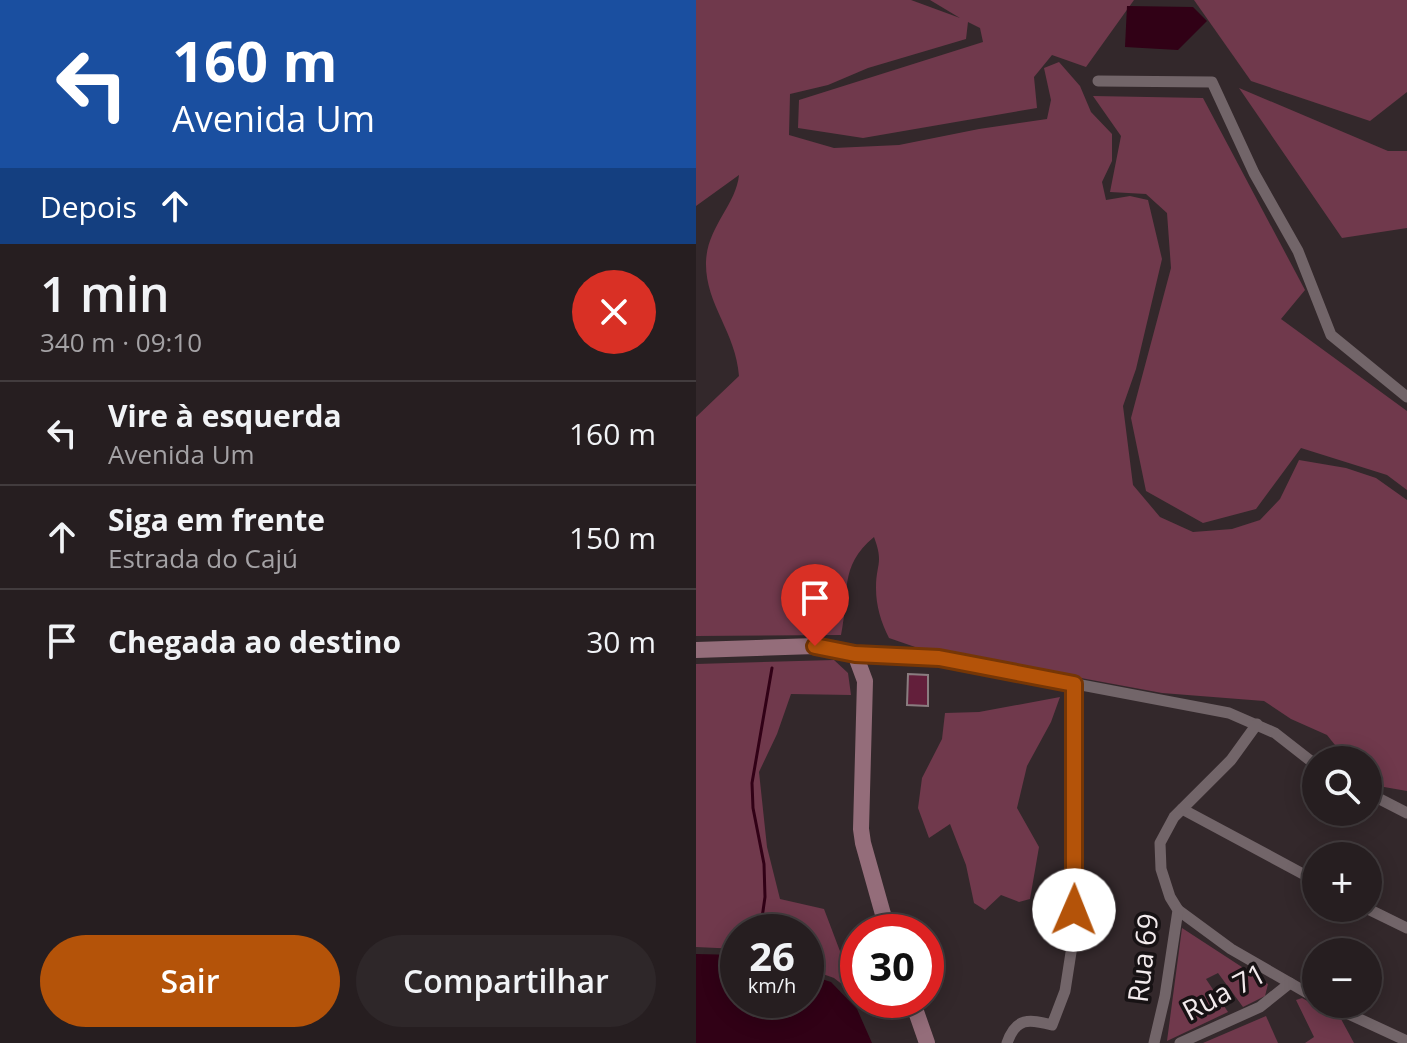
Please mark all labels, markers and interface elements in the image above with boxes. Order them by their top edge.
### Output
text: 160 m [172,22,338,98]
icon: left [40,32,144,136]
text: Avenida Um [172,94,375,143]
icon: ahead [153,184,197,228]
text: Depois [40,186,137,227]
text: 1 min [40,261,170,326]
button: close [572,270,656,354]
text: 340 m · 09:10 [40,324,202,360]
text: Vire à esquerda [108,395,342,436]
icon: left [40,411,84,455]
text: 160 m [569,413,656,454]
text: Avenida Um [108,436,255,472]
text: Siga em frente [108,499,325,540]
icon: ahead [40,515,84,559]
text: 150 m [569,517,656,558]
text: Estrada do Cajú [108,540,298,576]
pin [781,564,849,646]
icon: arrive [793,576,837,620]
icon: arrive [40,619,84,663]
text: Chegada ao destino [108,621,401,662]
text: 30 m [586,621,656,662]
map controls [1302,746,1382,1018]
button: search [1302,746,1382,826]
button: + [1302,842,1382,922]
position arrow [1032,868,1116,952]
street label: Rua 69 [1118,911,1166,1005]
speed limit sign: 30 [840,914,944,1018]
text: 26 [749,928,795,983]
button: Sair [40,935,340,1027]
button: Compartilhar [356,935,656,1027]
button: − [1302,938,1382,1018]
street label: Rua 71 [1175,953,1272,1029]
text: km/h [748,972,796,999]

